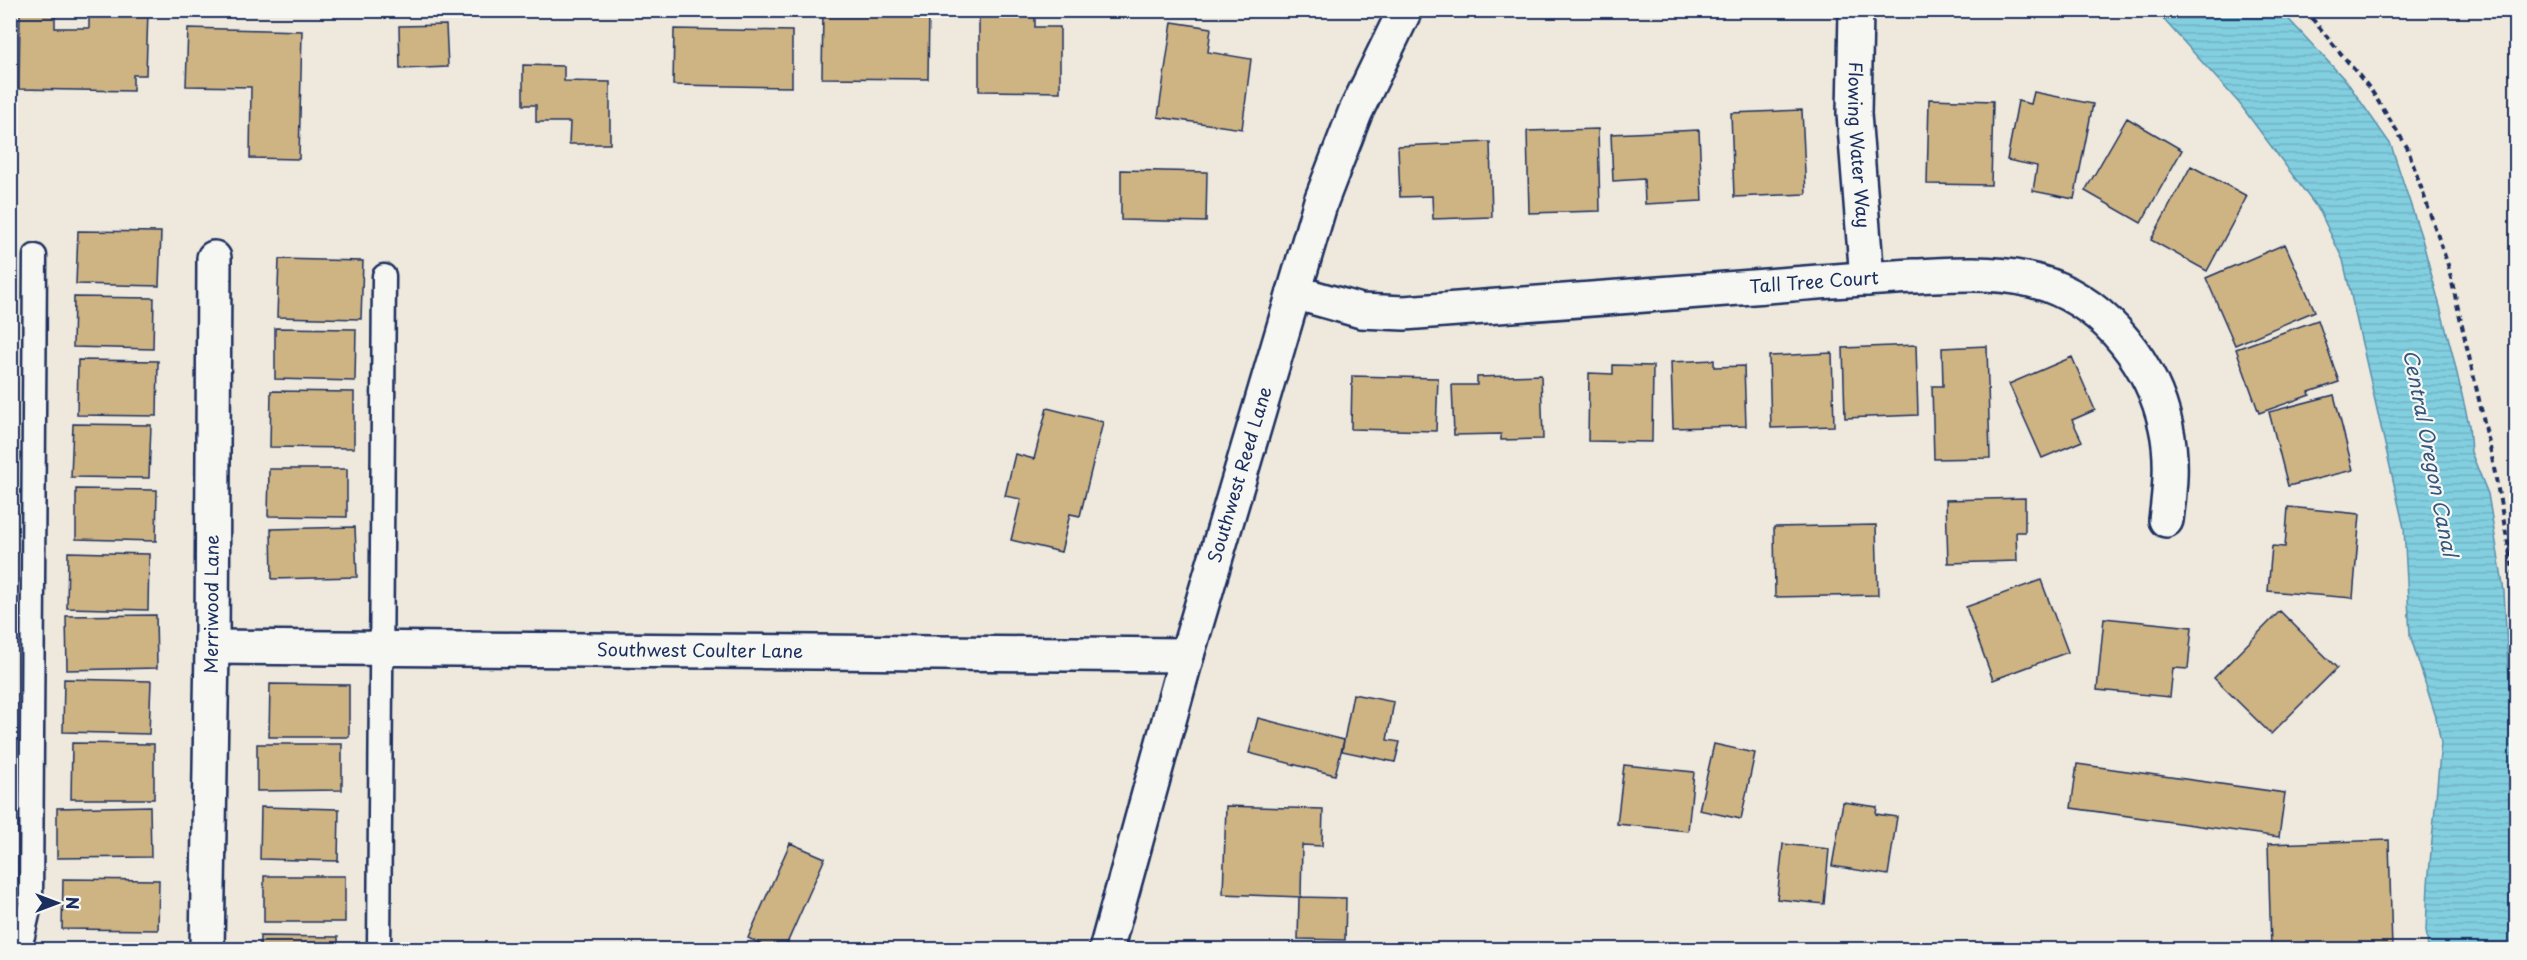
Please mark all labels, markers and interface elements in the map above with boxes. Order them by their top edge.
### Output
street label: Flowing Water Way [1842,61,1878,229]
street label: Tall Tree Court [1748,263,1879,299]
water label: Central Oregon Canal [2396,347,2466,562]
street label: Southwest Reed Lane [1200,383,1278,566]
street label: Merriwood Lane [197,534,225,674]
street label: Southwest Coulter Lane [597,635,803,664]
north arrow [27,873,87,933]
text: N [61,897,85,909]

